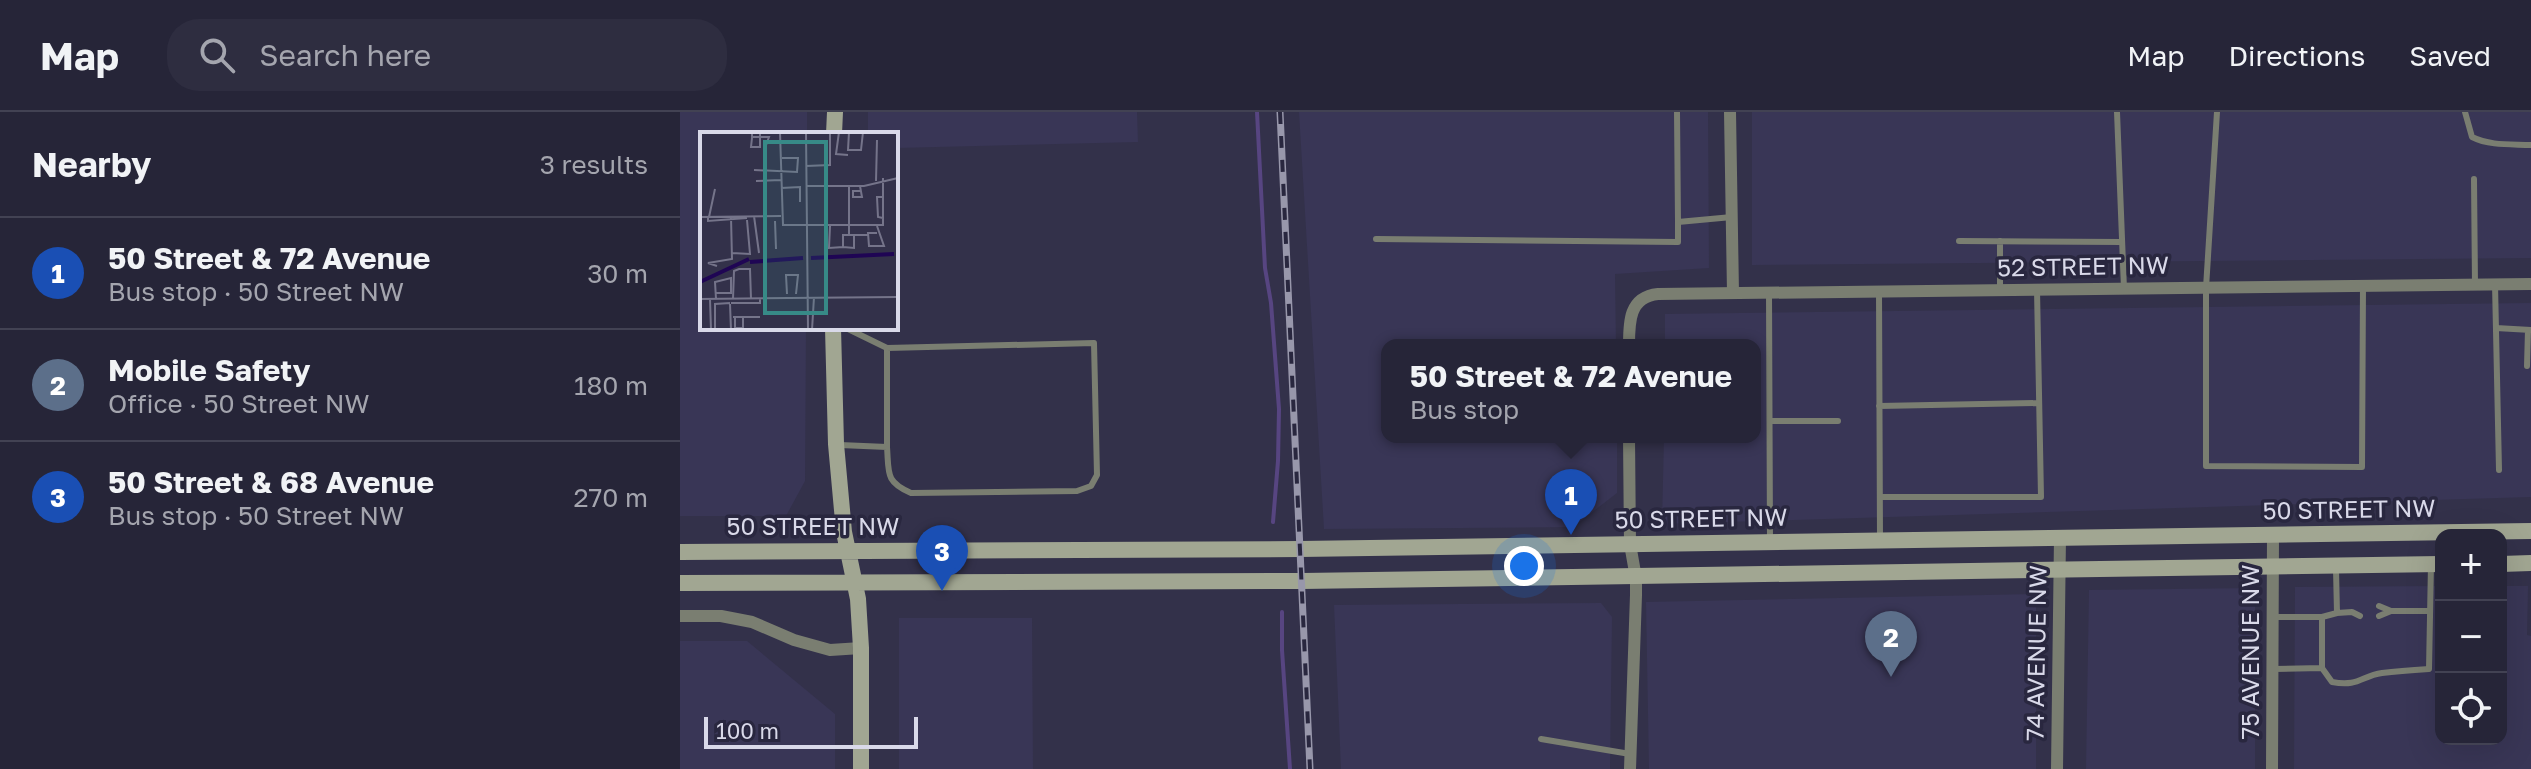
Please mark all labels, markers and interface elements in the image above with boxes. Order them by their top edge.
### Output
search box [167,19,727,91]
text: Map [40,33,119,78]
icon: search [195,33,239,77]
text: Search here [259,37,431,73]
text: Map [2127,39,2184,72]
text: Directions [2228,39,2365,72]
text: Saved [2409,39,2491,72]
inset map [700,132,898,330]
text: Nearby [32,144,152,184]
text: 3 results [540,149,648,180]
text: 50 Street & 72 Avenue [108,240,431,276]
street label: 52 STREET NW [1997,250,2169,281]
text: 1 [51,258,65,289]
text: 30 m [587,258,648,289]
text: Bus stop · 50 Street NW [108,276,404,307]
popup [1381,339,1761,443]
text: Mobile Safety [108,352,311,388]
text: 50 Street & 72 Avenue [1410,358,1732,394]
text: 2 [50,370,66,401]
text: 180 m [574,370,648,401]
text: Office · 50 Street NW [108,388,369,419]
text: Bus stop [1410,394,1519,425]
text: 50 Street & 68 Avenue [108,464,434,500]
pin: 1 [1545,469,1597,535]
text: 3 [50,482,66,513]
text: 270 m [574,482,648,513]
street label: 50 STREET NW [2262,492,2436,525]
text: Bus stop · 50 Street NW [108,500,404,531]
street label: 50 STREET NW [1614,501,1788,534]
street label: 50 STREET NW [727,511,899,540]
pin: 3 [916,525,968,591]
map controls [2435,529,2507,745]
button: + [2435,529,2507,601]
your location [1504,546,1544,586]
street label: 74 AVENUE NW [2019,565,2052,741]
street label: 75 AVENUE NW [2235,565,2264,739]
button: − [2435,601,2507,673]
pin: 2 [1865,611,1917,677]
button: locate [2435,673,2507,745]
scale bar [704,713,918,749]
text: 100 m [716,717,779,744]

